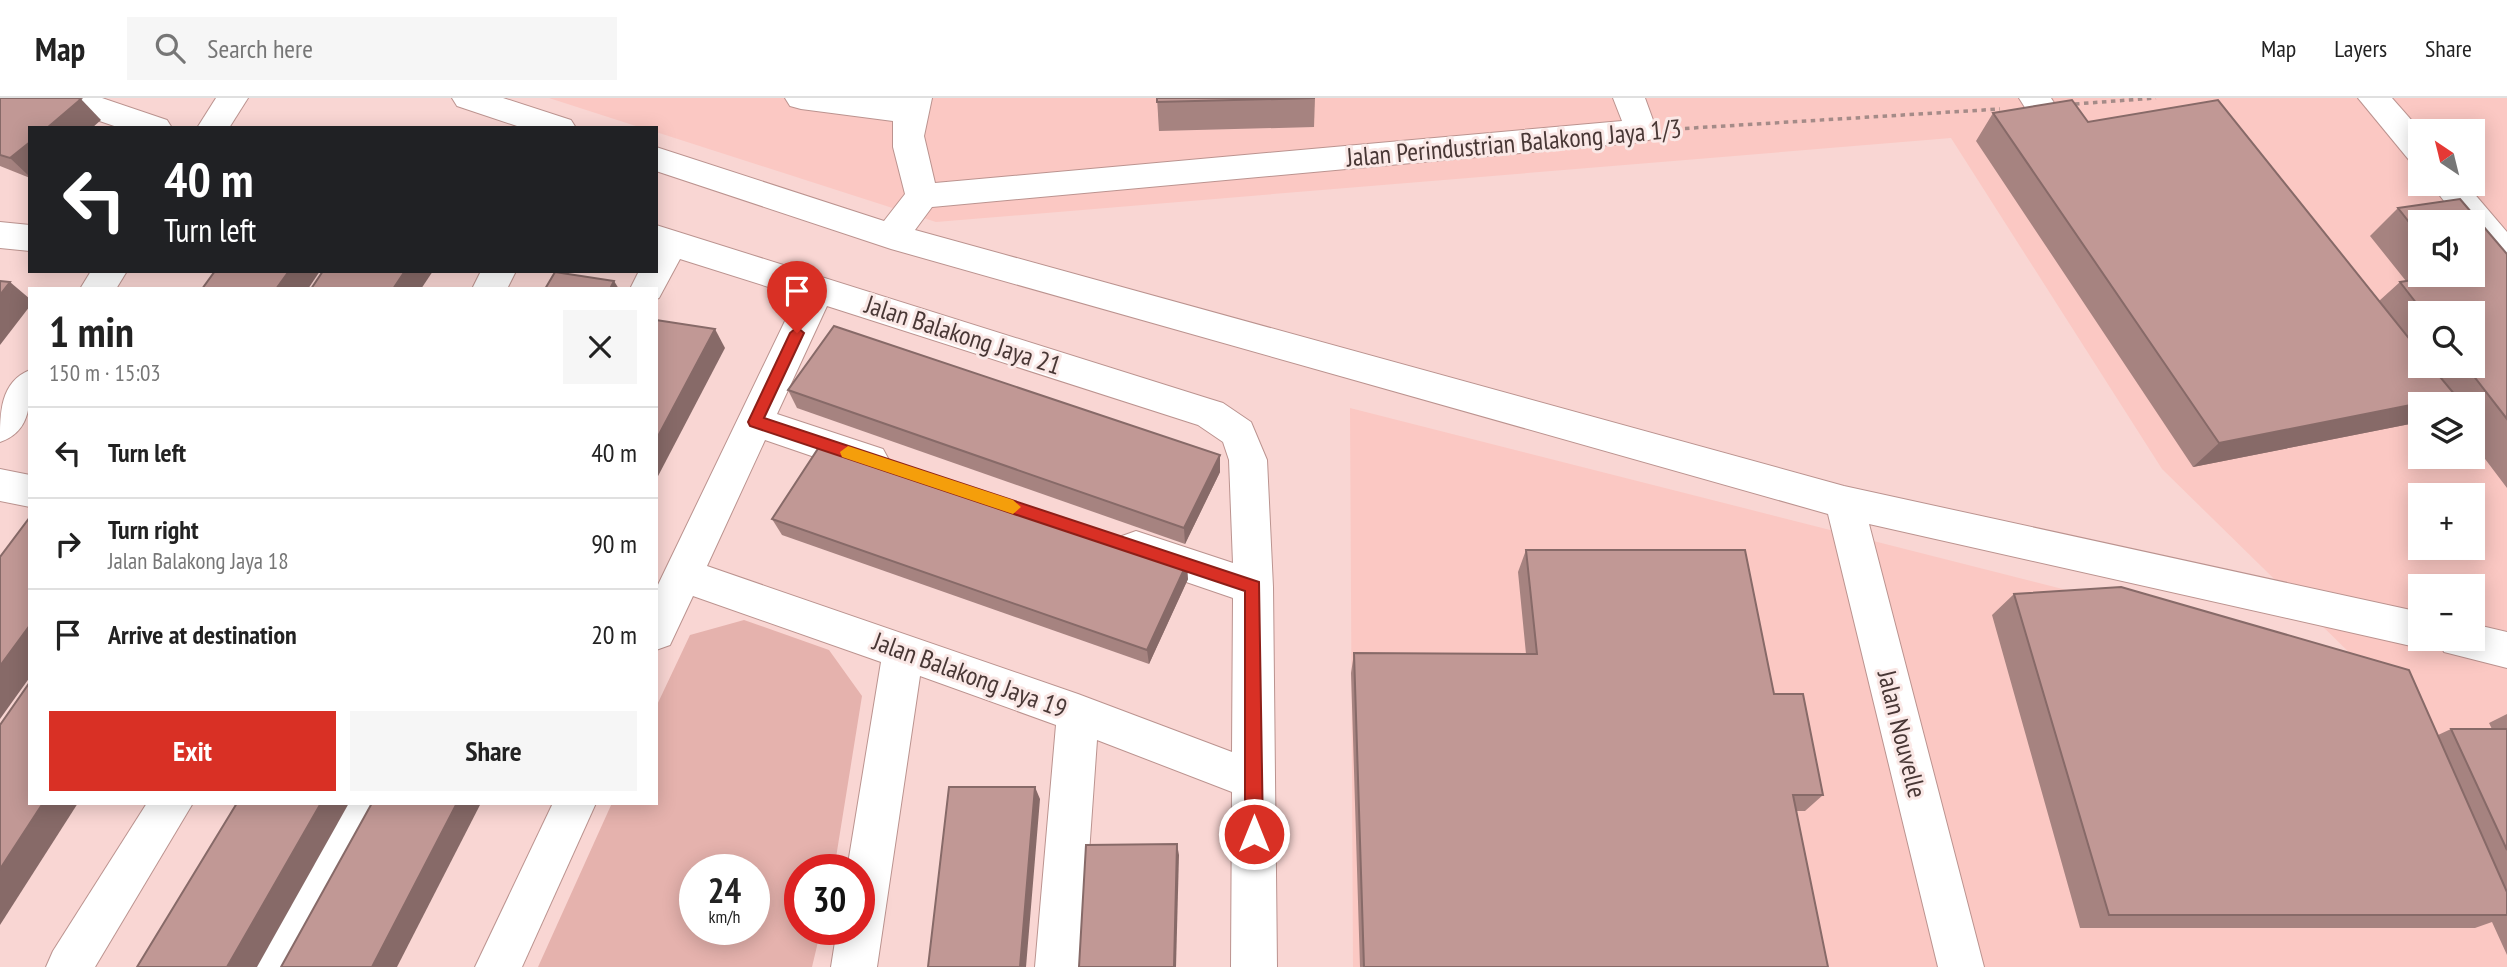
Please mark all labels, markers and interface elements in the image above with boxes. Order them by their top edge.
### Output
search box [127,17,617,80]
text: Map [35,27,85,70]
icon: search [151,29,189,67]
text: Search here [207,32,313,65]
text: Map [2261,33,2296,64]
text: Layers [2334,33,2387,64]
text: Share [2425,33,2472,64]
street label: Jalan Perindustrian Balakong Jaya 1/3 [1344,111,1683,174]
north arrow [2408,119,2485,196]
map controls [2408,119,2485,651]
text: 40 m [164,147,253,211]
icon: left [49,154,140,245]
text: Turn left [164,209,256,251]
button: sound [2408,210,2485,287]
pin [767,261,827,333]
icon: arrive [778,272,816,310]
street label: Jalan Balakong Jaya 21 [860,287,1065,382]
button: search [2408,301,2485,378]
text: 1 min [49,304,134,359]
button: close [563,310,637,384]
text: 150 m · 15:03 [49,358,161,387]
button: layers [2408,392,2485,469]
icon: left [49,434,87,472]
text: Turn left [108,436,186,469]
text: 40 m [591,436,637,469]
button: + [2408,483,2485,560]
text: Turn right [108,513,199,546]
icon: right [49,525,87,563]
text: 90 m [591,527,637,560]
text: Jalan Balakong Jaya 18 [108,546,289,575]
button: − [2408,574,2485,651]
icon: arrive [49,616,87,654]
text: Arrive at destination [108,618,297,651]
text: 20 m [591,618,637,651]
street label: Jalan Balakong Jaya 19 [868,624,1072,725]
street label: Jalan Nouvelle [1870,666,1934,801]
button: Exit [49,711,336,791]
button: Share [350,711,637,791]
position arrow [1217,797,1291,871]
speed limit sign: 30 [784,854,875,945]
text: 24 [708,867,741,913]
text: km/h [709,905,740,928]

